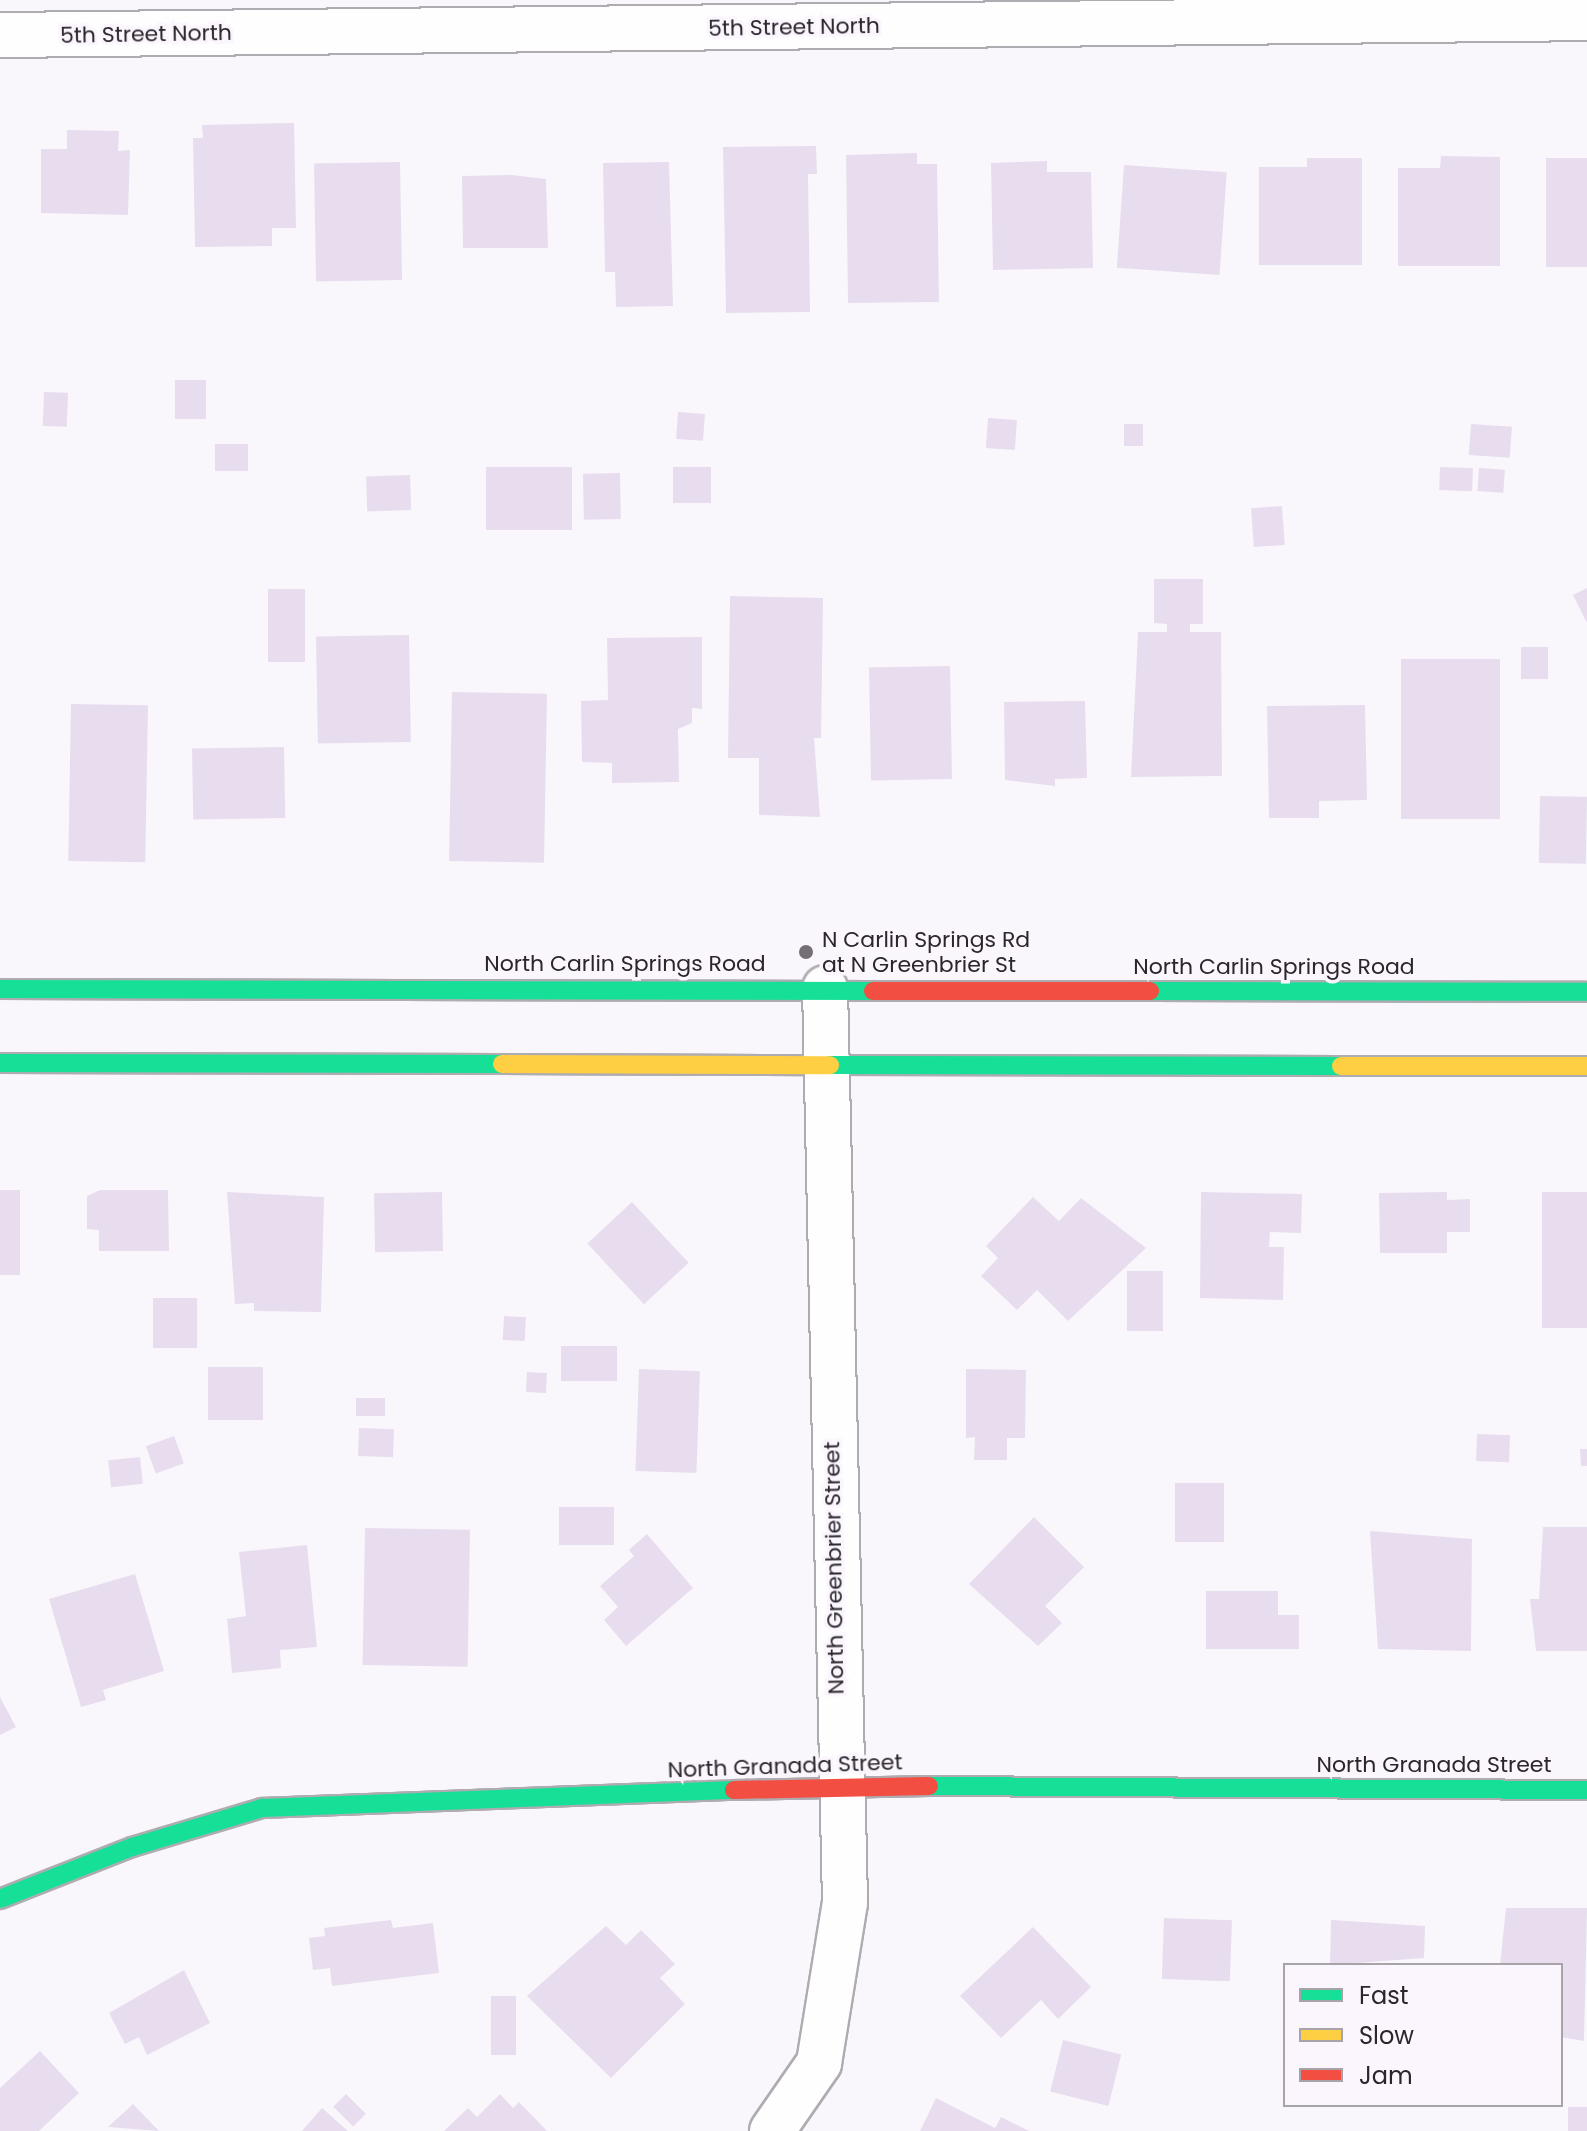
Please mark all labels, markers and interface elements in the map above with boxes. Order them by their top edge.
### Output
street label: 5th Street North [708,12,880,42]
street label: 5th Street North [60,19,232,49]
place label: N Carlin Springs Rd at N Greenbrier St [822,926,1030,978]
marker: N Carlin Springs Rd at N Greenbrier St [797,943,815,961]
street label: North Carlin Springs Road [484,951,766,977]
street label: North Carlin Springs Road [1133,954,1415,980]
street label: North Greenbrier Street [819,1441,849,1695]
street label: North Granada Street [667,1749,903,1783]
street label: North Granada Street [1317,1752,1551,1778]
legend [1283,1963,1563,2107]
text: Fast [1359,1979,1409,2012]
text: Slow [1359,2019,1414,2052]
text: Jam [1359,2059,1413,2092]

